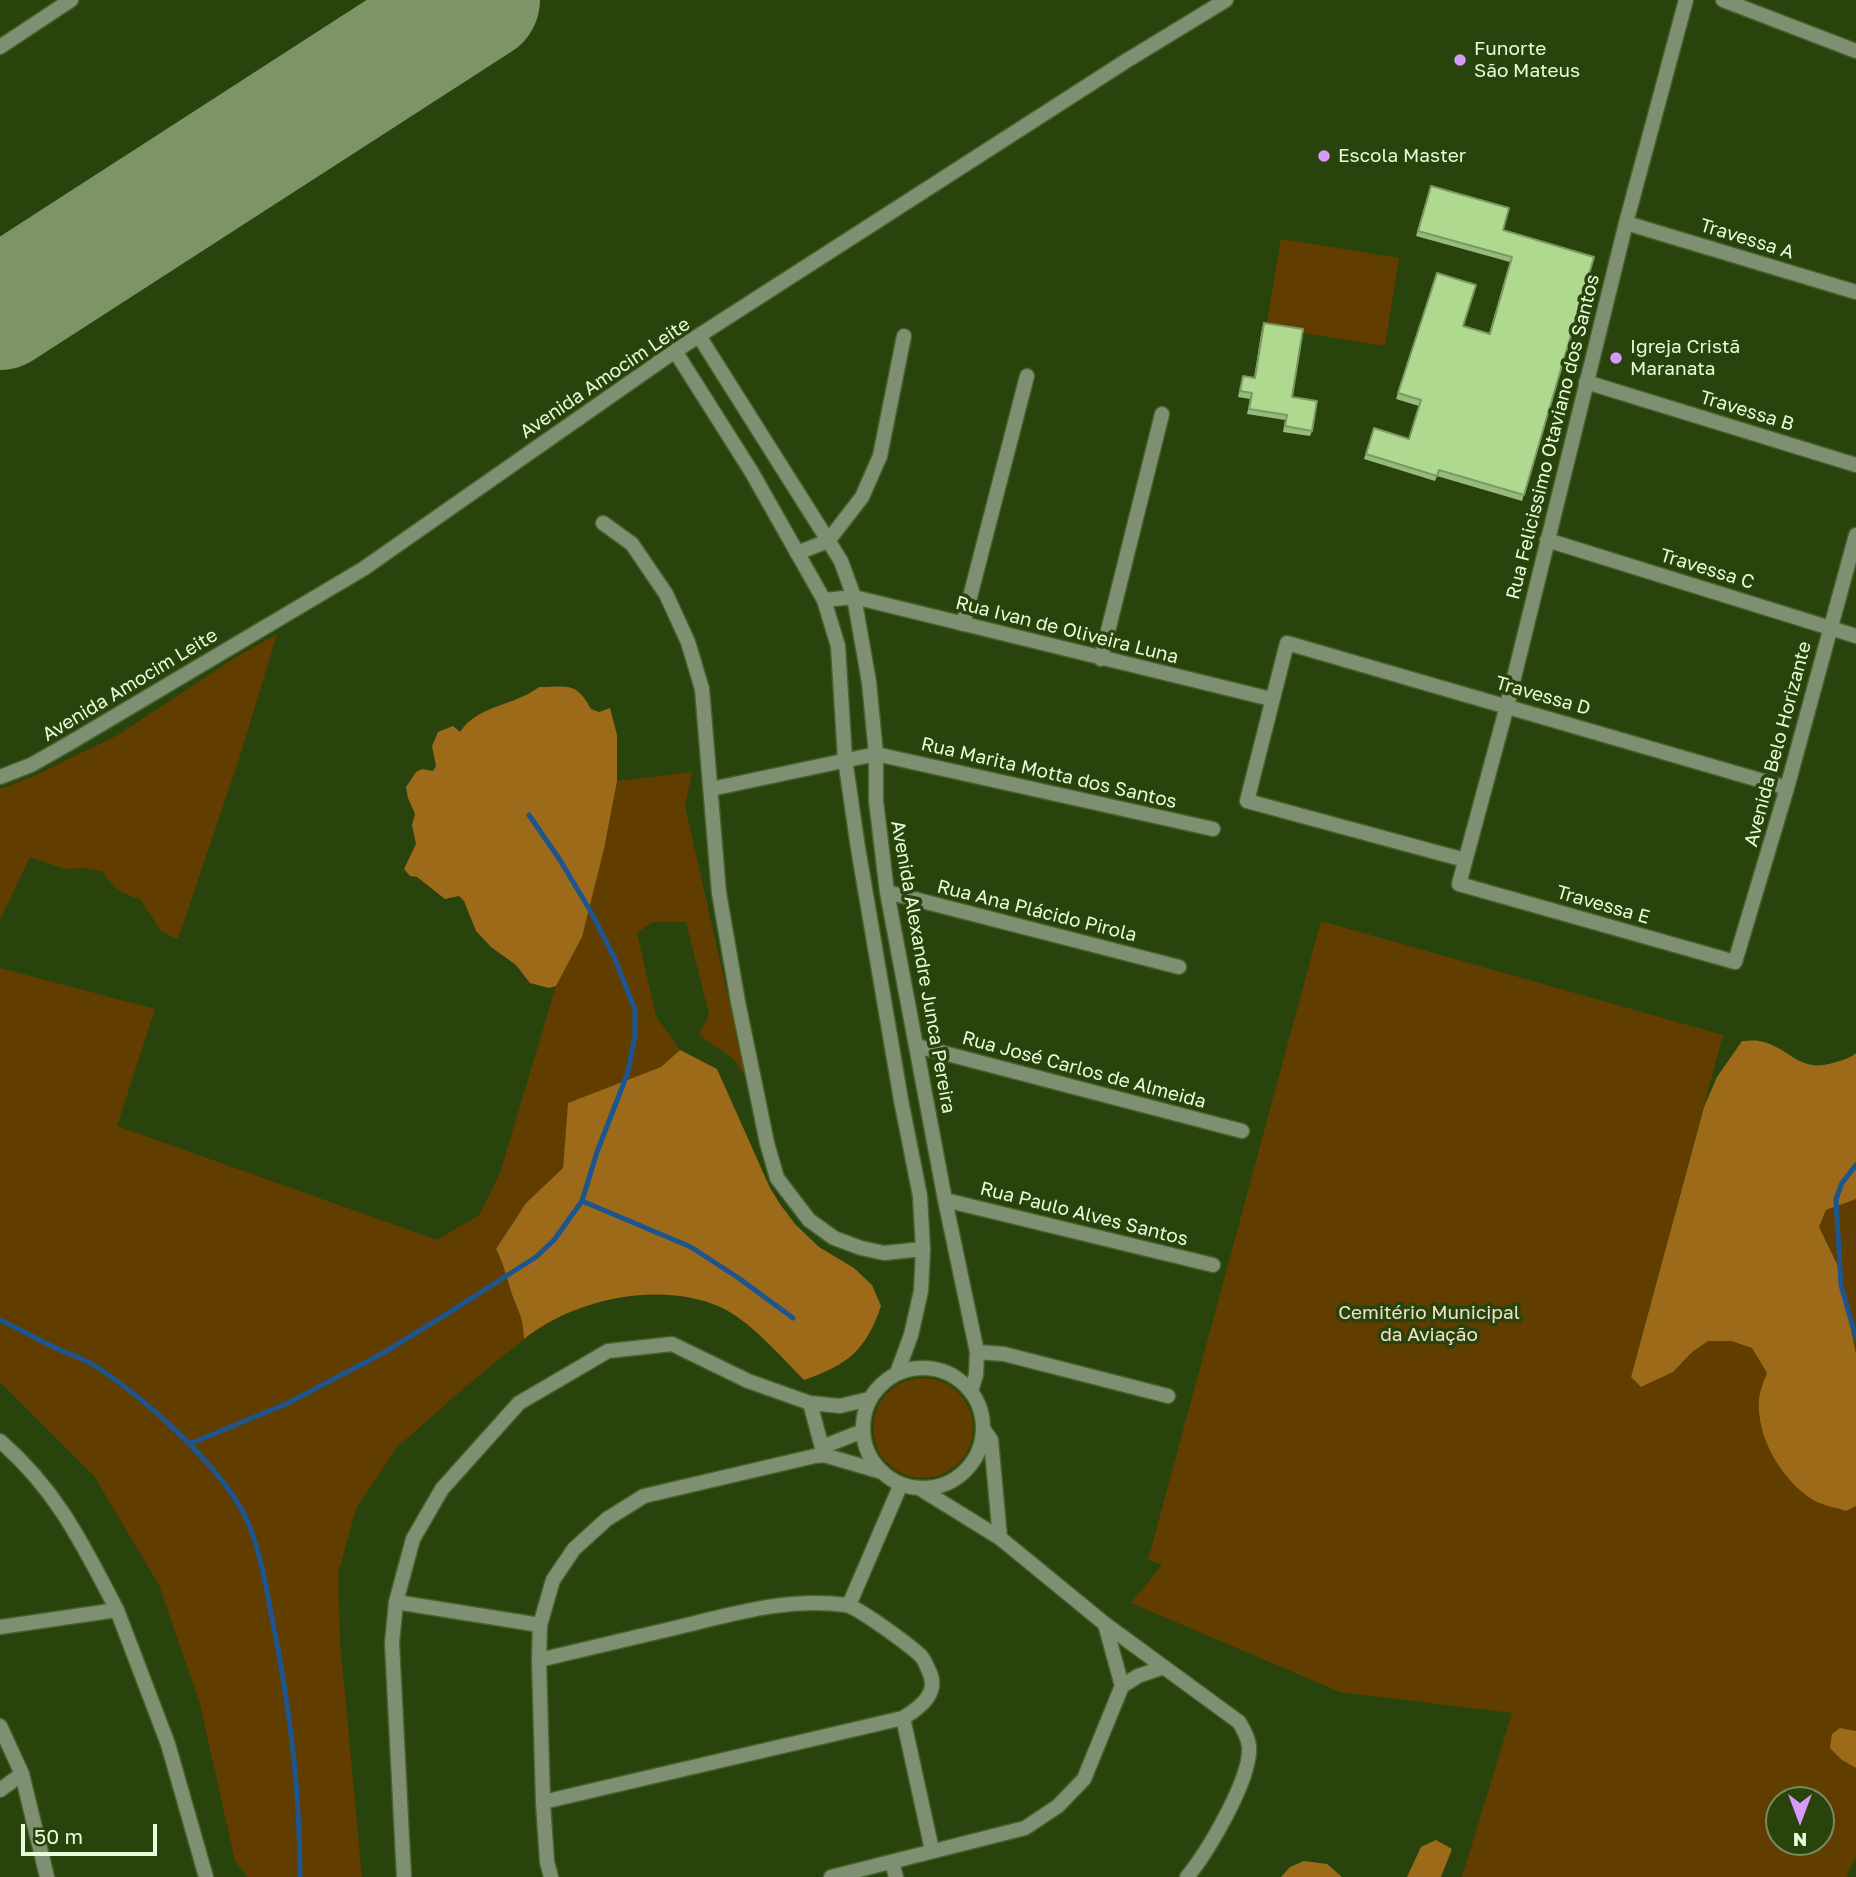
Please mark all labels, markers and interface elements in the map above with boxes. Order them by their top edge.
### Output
place label: Funorte São Mateus [1474,38,1580,82]
marker: Funorte São Mateus [1452,52,1468,68]
place label: Escola Master [1338,145,1466,167]
marker: Escola Master [1316,148,1332,164]
street label: Travessa A [1697,214,1797,264]
street label: Rua Felicissimo Otaviano dos Santos [1502,272,1604,602]
street label: Avenida Amocim Leite [516,313,694,443]
place label: Igreja Cristã Maranata [1630,336,1740,380]
marker: Igreja Cristã Maranata [1608,350,1624,366]
street label: Travessa B [1697,386,1797,436]
street label: Travessa C [1657,544,1757,594]
street label: Rua Ivan de Oliveira Luna [953,591,1181,669]
street label: Avenida Amocim Leite [38,624,222,746]
street label: Avenida Belo Horizante [1740,639,1816,849]
street label: Travessa D [1493,672,1593,720]
street label: Rua Marita Motta dos Santos [919,732,1179,814]
street label: Avenida Alexandre Junca Pereira [886,819,960,1115]
street label: Rua Ana Plácido Pirola [935,875,1139,947]
street label: Travessa E [1554,881,1652,929]
street label: Rua José Carlos de Almeida [959,1026,1209,1114]
street label: Rua Paulo Alves Santos [978,1177,1190,1251]
park label: Cemitério Municipal da Aviação [1338,1302,1520,1346]
north arrow [1765,1786,1835,1856]
scale bar [24,1811,161,1855]
text: 50 m [34,1823,83,1849]
text: N [1793,1829,1807,1852]

